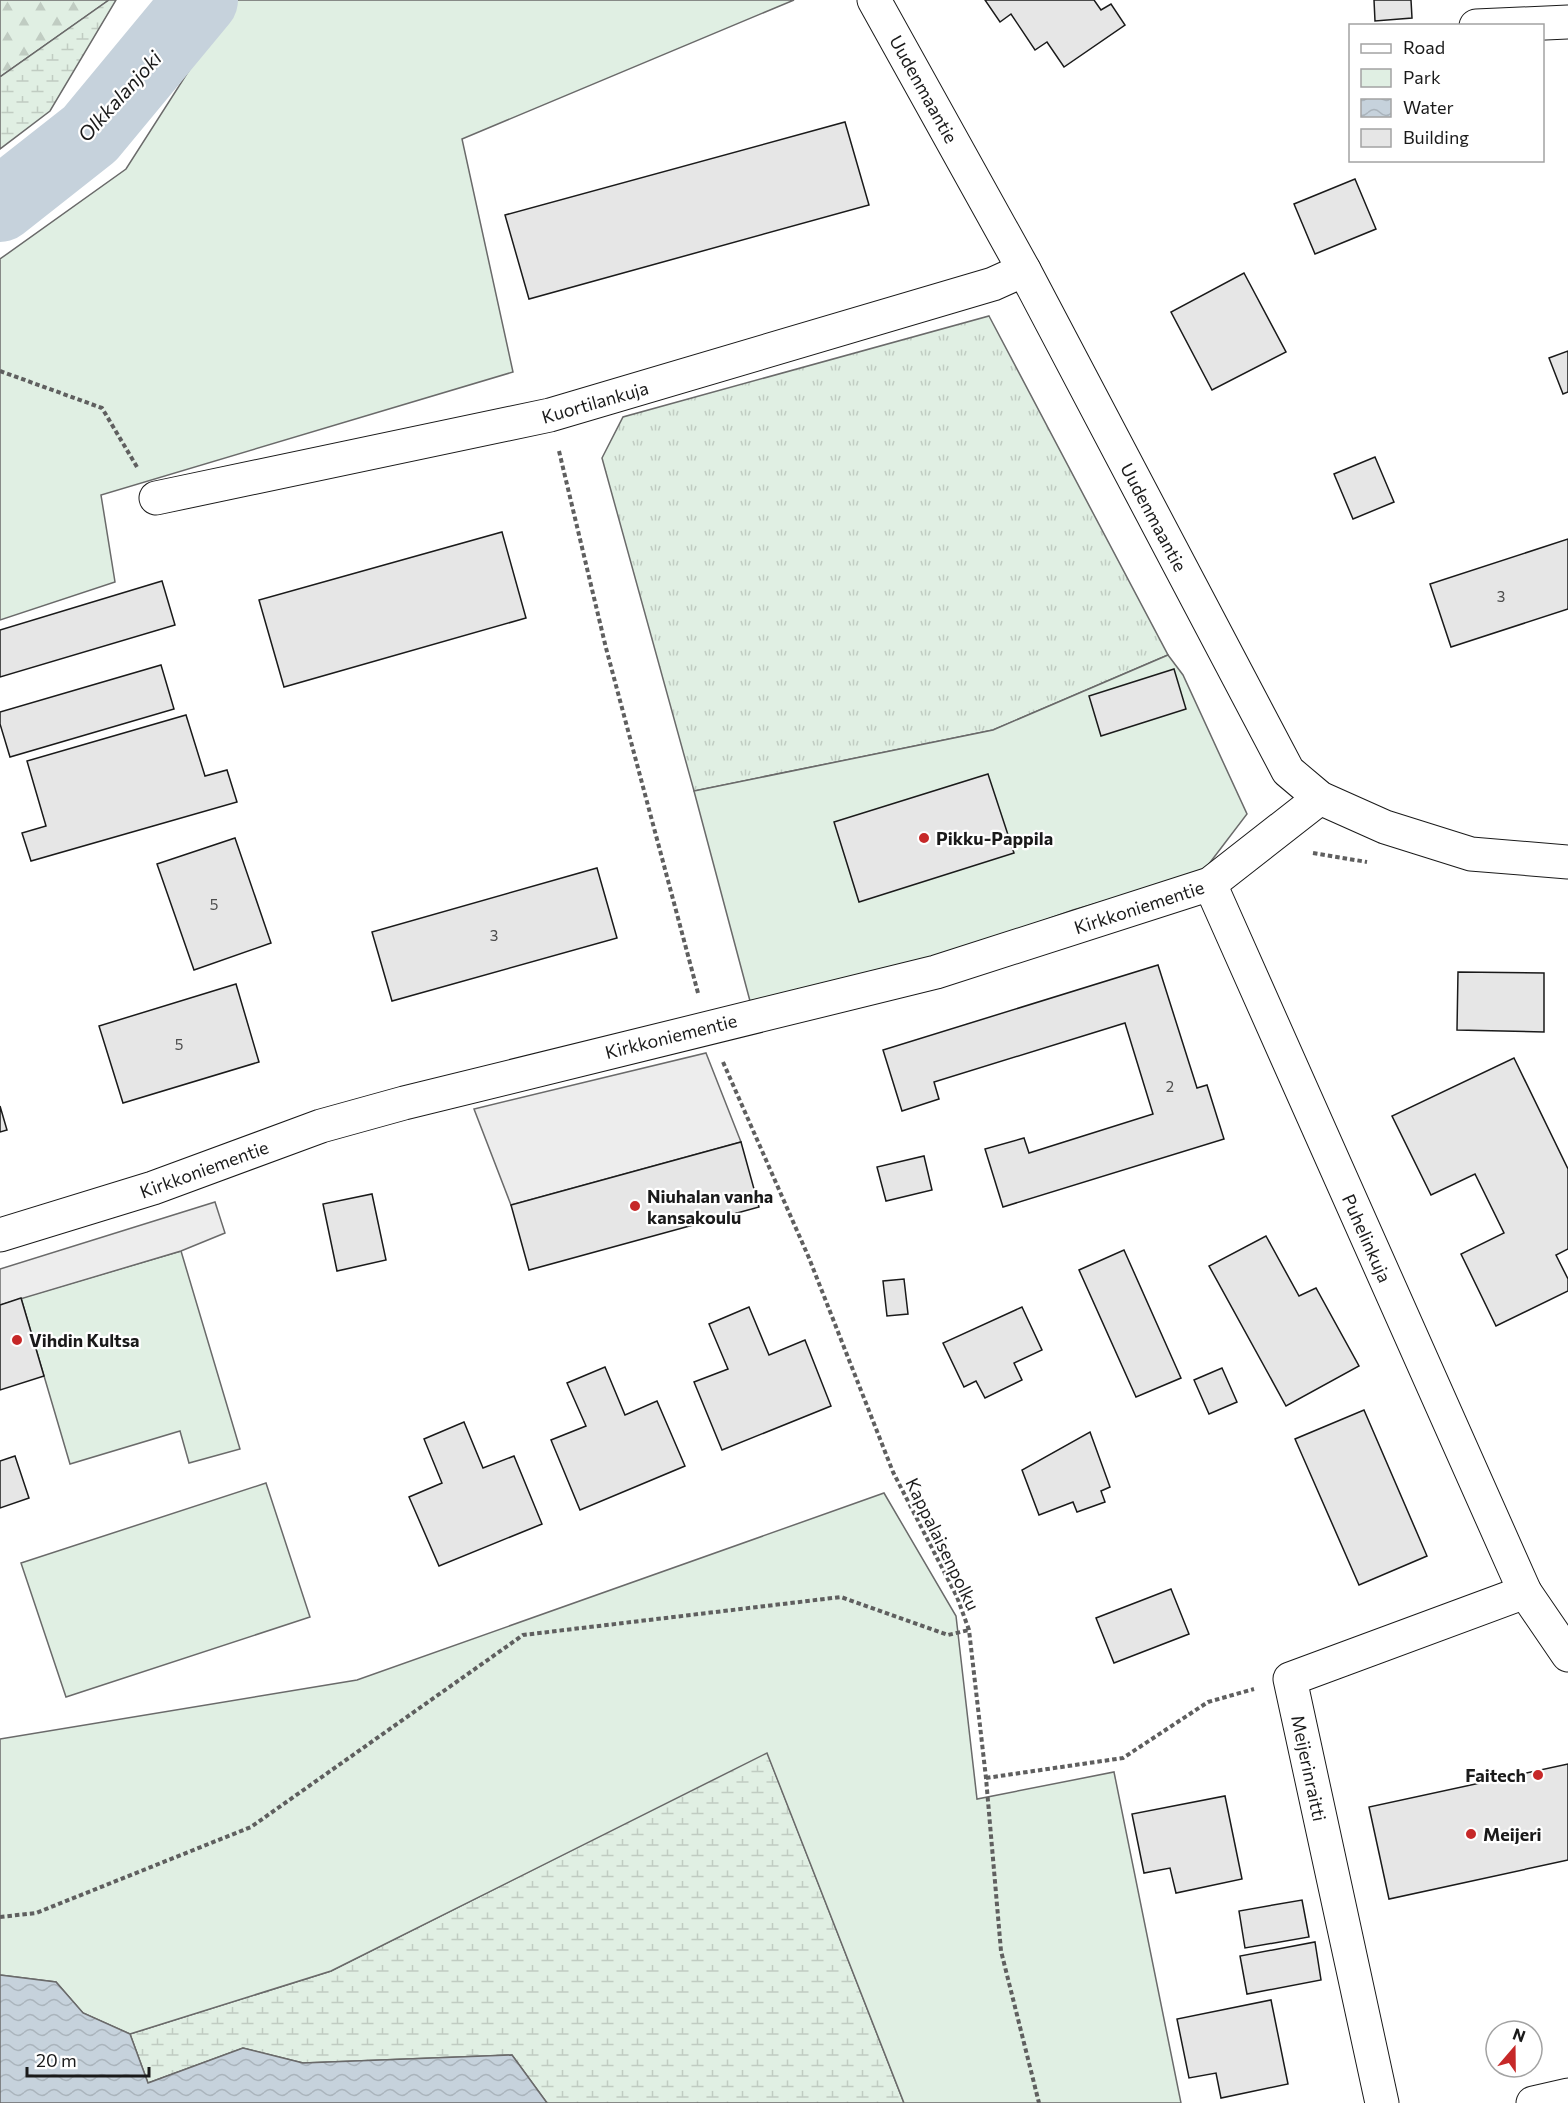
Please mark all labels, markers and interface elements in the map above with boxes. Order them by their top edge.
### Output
legend [1349,24,1544,162]
street label: Uudenmaantie [885,31,963,147]
text: Road [1403,36,1445,58]
water label: Olkkalanjoki [72,45,166,146]
text: Park [1403,66,1441,88]
text: Water [1403,96,1454,118]
text: Building [1403,126,1469,148]
street label: Kuortilankuja [539,376,651,428]
street label: Uudenmaantie [1116,459,1192,575]
house number: 3 [1497,587,1505,605]
place label: Pikku-Pappila [936,827,1053,849]
marker: Pikku-Pappila [917,831,931,845]
street label: Kirkkoniementie [1071,876,1207,938]
house number: 5 [210,895,218,913]
house number: 3 [490,926,498,944]
street label: Kirkkoniementie [603,1009,739,1063]
house number: 5 [175,1035,183,1053]
house number: 2 [1166,1077,1174,1095]
street label: Kirkkoniementie [137,1136,271,1202]
place label: Niuhalan vanha kansakoulu [647,1185,773,1228]
street label: Puhelinkuja [1338,1190,1396,1286]
marker: Niuhalan vanha kansakoulu [628,1199,642,1213]
place label: Vihdin Kultsa [29,1329,140,1351]
marker: Vihdin Kultsa [10,1333,24,1347]
street label: Kappalaisenpolku [901,1474,985,1614]
street label: Meijerinraitti [1287,1713,1331,1823]
place label: Faitech [1465,1764,1526,1786]
marker: Faitech [1531,1768,1545,1782]
place label: Meijeri [1483,1823,1542,1845]
marker: Meijeri [1464,1827,1478,1841]
north arrow [1484,2019,1544,2079]
text: N [1510,2023,1528,2045]
scale bar [27,2040,148,2078]
text: 20 m [36,2049,77,2071]

